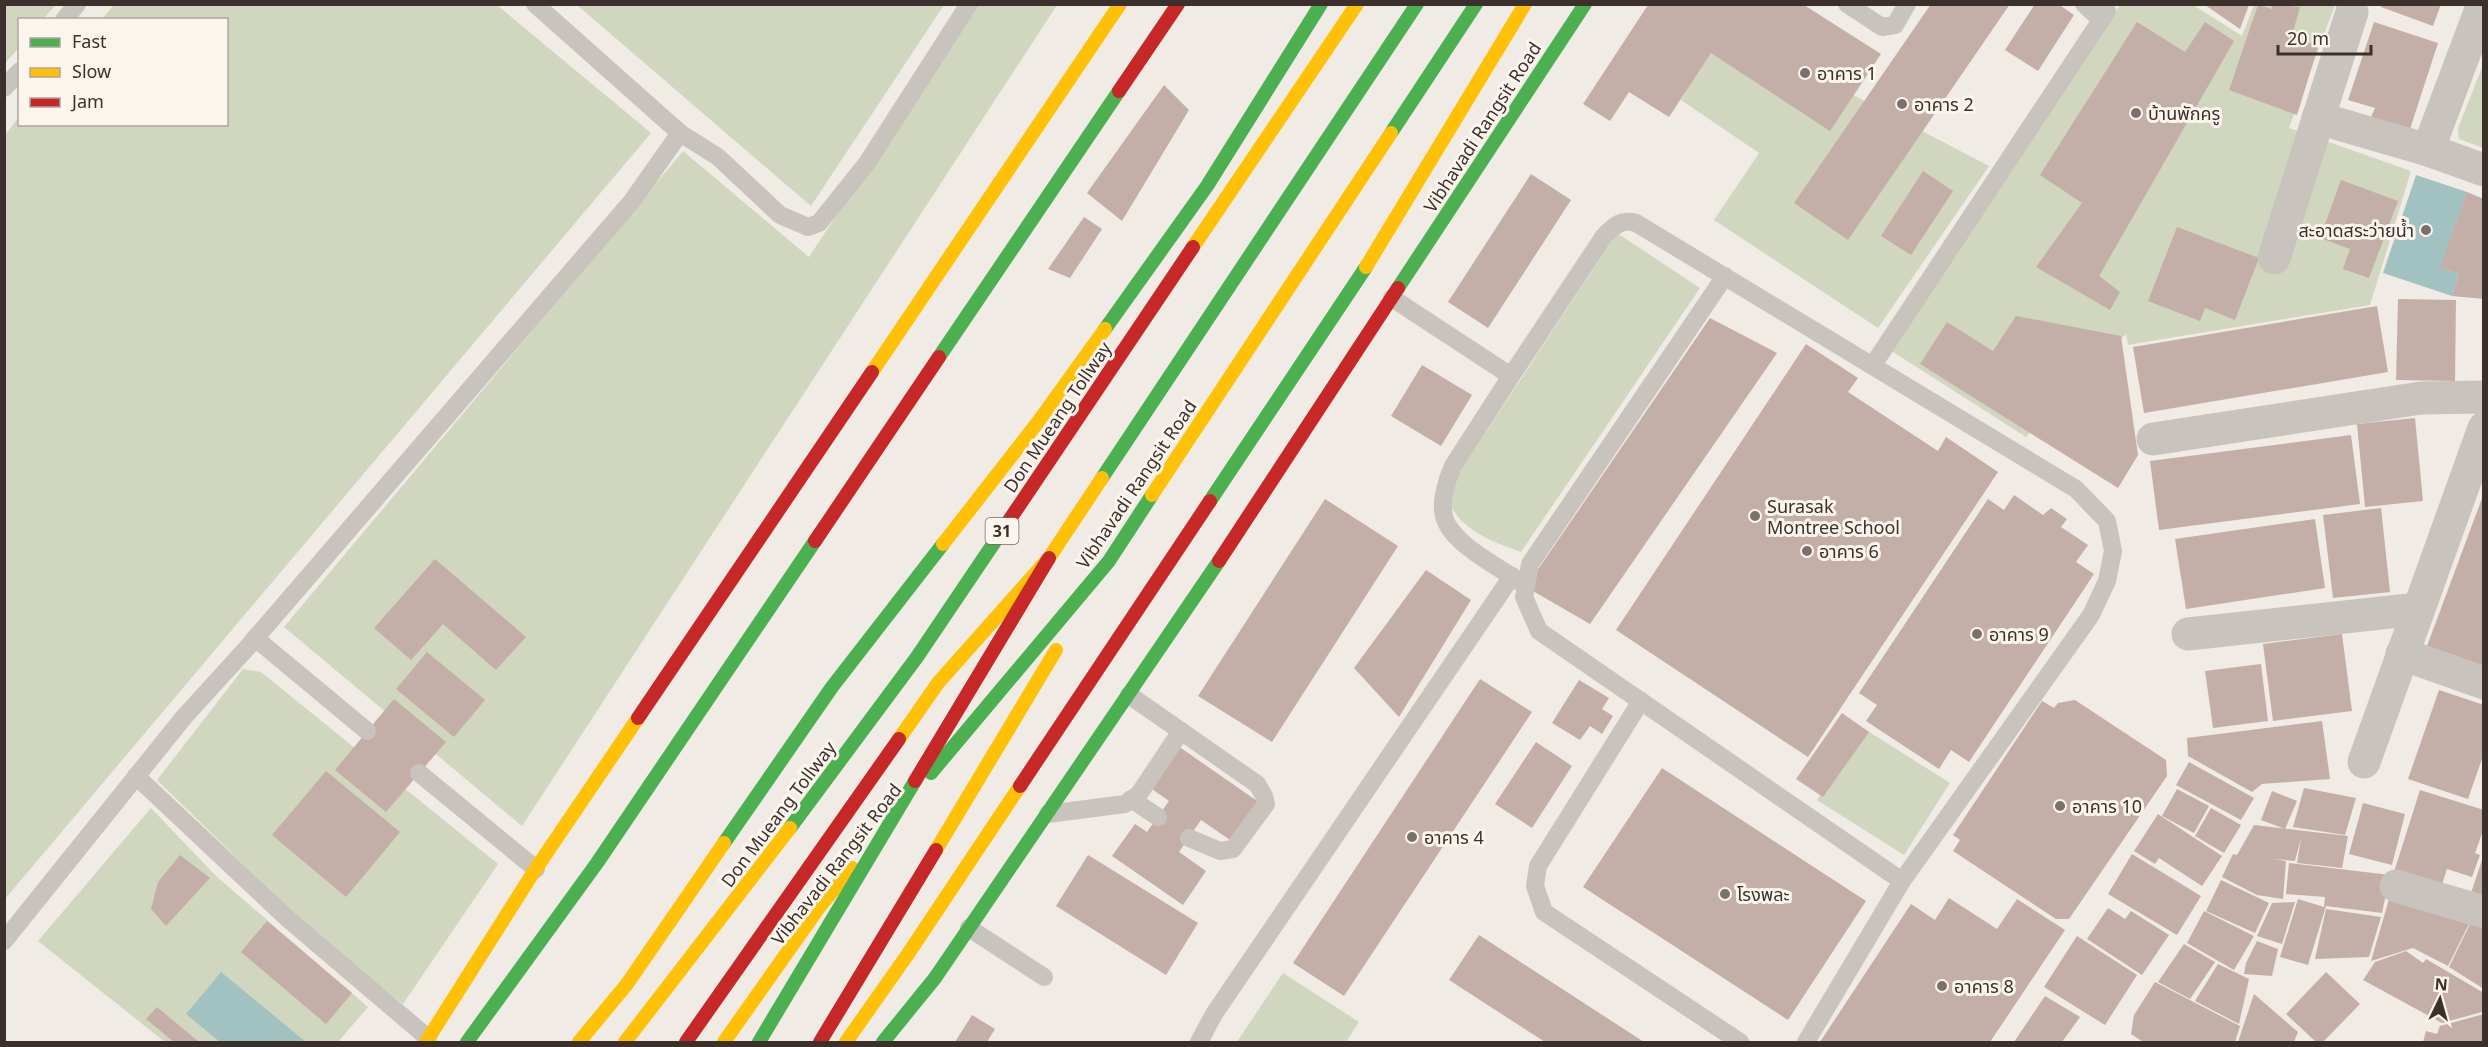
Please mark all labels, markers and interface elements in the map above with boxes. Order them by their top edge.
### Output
legend [18,18,228,126]
scale bar [2278,18,2371,56]
text: 20 m [2287,26,2329,50]
text: Fast [72,29,107,53]
street label: Vibhavadi Rangsit Road [1418,37,1546,217]
text: Slow [72,59,111,83]
place label: อาคาร 1 [1817,61,1877,85]
marker: อาคาร 1 [1798,66,1812,80]
text: Jam [70,89,104,113]
place label: อาคาร 2 [1914,92,1974,116]
marker: อาคาร 2 [1895,97,1909,111]
place label: บ้านพักครู [2148,101,2221,126]
marker: บ้านพักครู [2129,106,2143,120]
place label: สะอาดสระว่ายน้ำ [2299,218,2414,242]
marker: สะอาดสระว่ายน้ำ [2419,223,2433,237]
street label: Don Mueang Tollway [998,336,1117,497]
street label: Vibhavadi Rangsit Road [1071,395,1201,573]
place label: Surasak Montree School [1767,494,1900,539]
marker: Surasak Montree School [1748,509,1762,523]
road number: 31 [986,518,1018,544]
place label: อาคาร 6 [1819,539,1879,563]
marker: อาคาร 6 [1800,544,1814,558]
place label: อาคาร 9 [1989,622,2049,646]
marker: อาคาร 9 [1970,627,1984,641]
street label: Don Mueang Tollway [715,736,841,892]
street label: Vibhavadi Rangsit Road [765,778,907,950]
place label: อาคาร 10 [2072,794,2142,818]
marker: อาคาร 10 [2053,799,2067,813]
place label: อาคาร 4 [1424,825,1484,849]
marker: อาคาร 4 [1405,830,1419,844]
place label: โรงพละ [1737,882,1790,906]
marker: โรงพละ [1718,887,1732,901]
north arrow [2410,969,2470,1029]
text: N [2434,973,2449,996]
place label: อาคาร 8 [1954,974,2014,998]
marker: อาคาร 8 [1935,979,1949,993]

